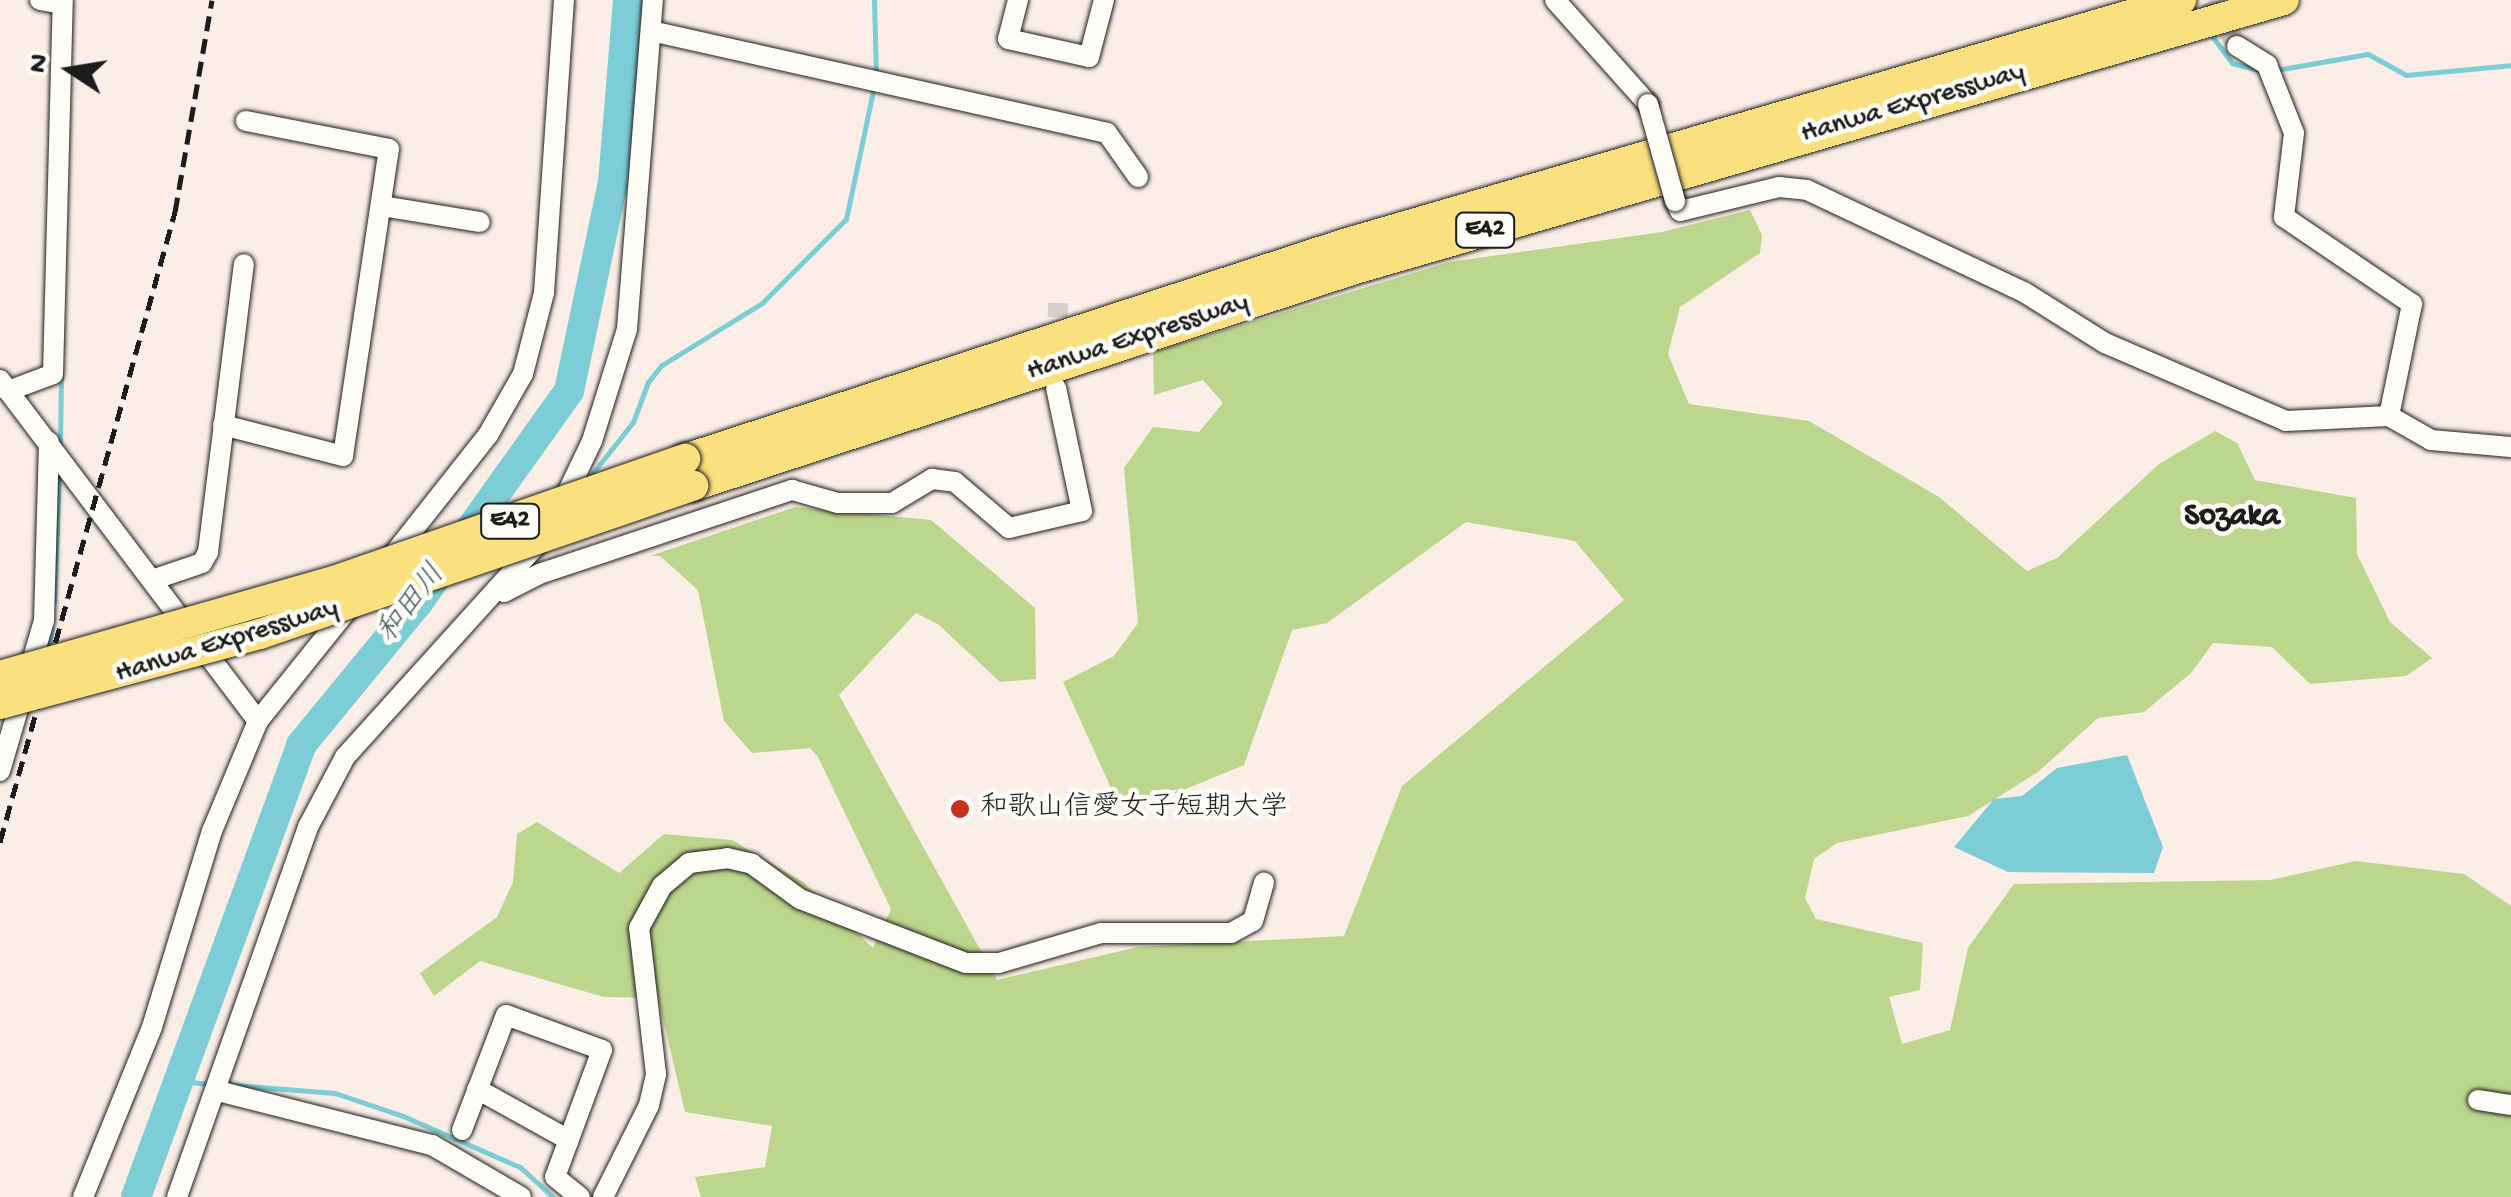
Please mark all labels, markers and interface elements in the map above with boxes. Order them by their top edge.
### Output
north arrow [20,20,120,120]
text: N [22,51,58,76]
street label: Hanwa Expressway [1798,56,2028,152]
road number: E42 [1455,210,1515,250]
street label: Hanwa Expressway [1023,286,1253,390]
district label: Sozaka [2184,498,2280,536]
road number: E42 [480,501,540,541]
water label: 和田川 [371,558,455,652]
street label: Hanwa Expressway [112,592,342,692]
place label: 和歌山信愛女子短期大学 [980,792,1288,826]
marker: 和歌山信愛女子短期大学 [949,798,971,820]

